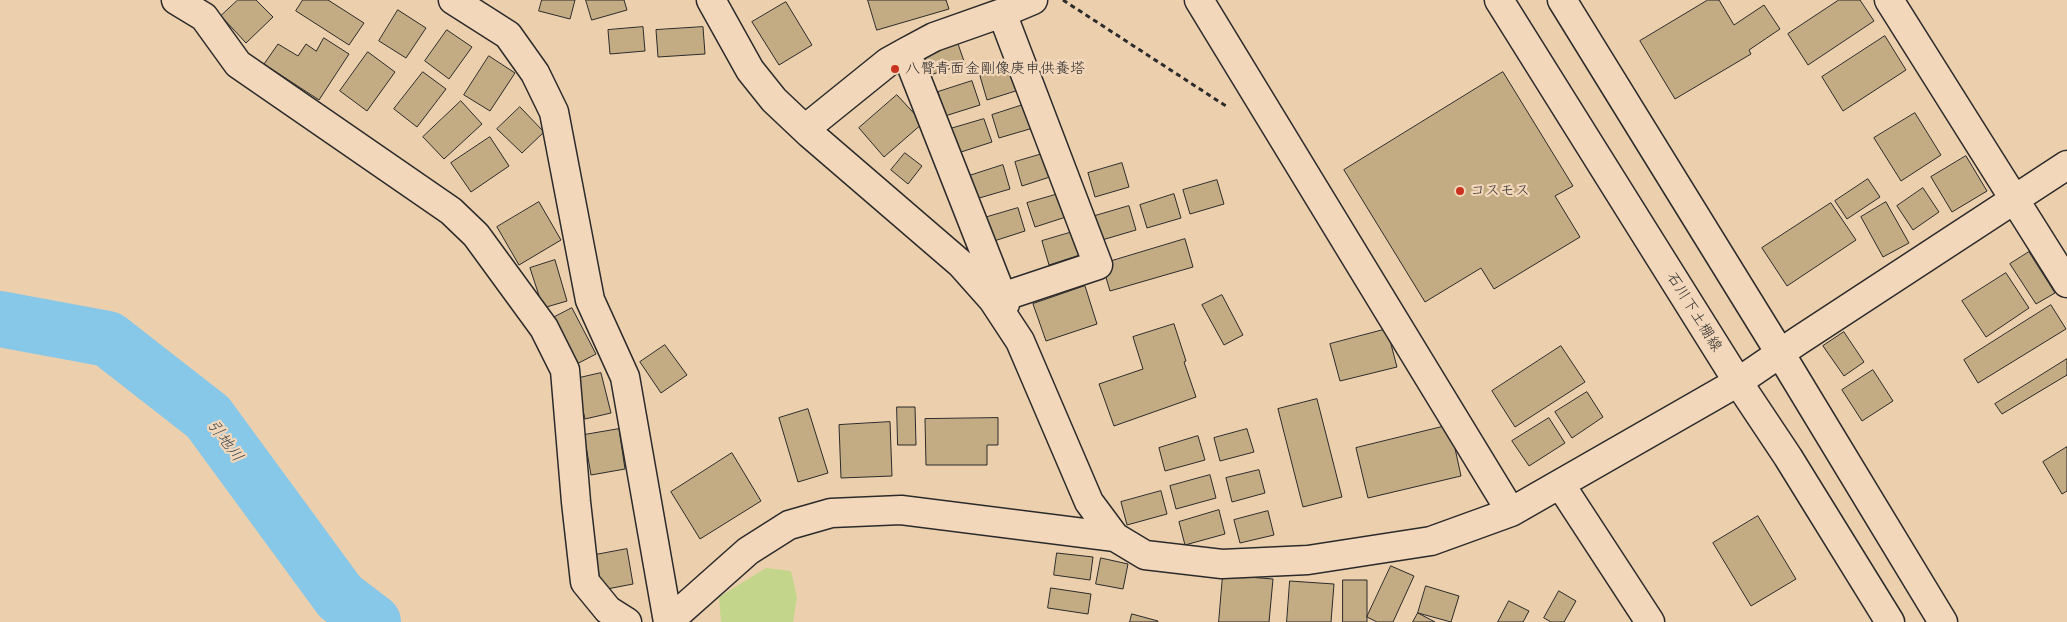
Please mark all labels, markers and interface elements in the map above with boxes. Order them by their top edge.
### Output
place label: 八臀青面金剛像庚申供養塔 [905,60,1085,78]
marker: 八臀青面金剛像庚申供養塔 [889,63,901,75]
place label: コスモス [1470,182,1530,200]
marker: コスモス [1454,185,1466,197]
street label: 石川下土棚線 [1663,269,1725,355]
water label: 引地川 [203,416,247,466]

